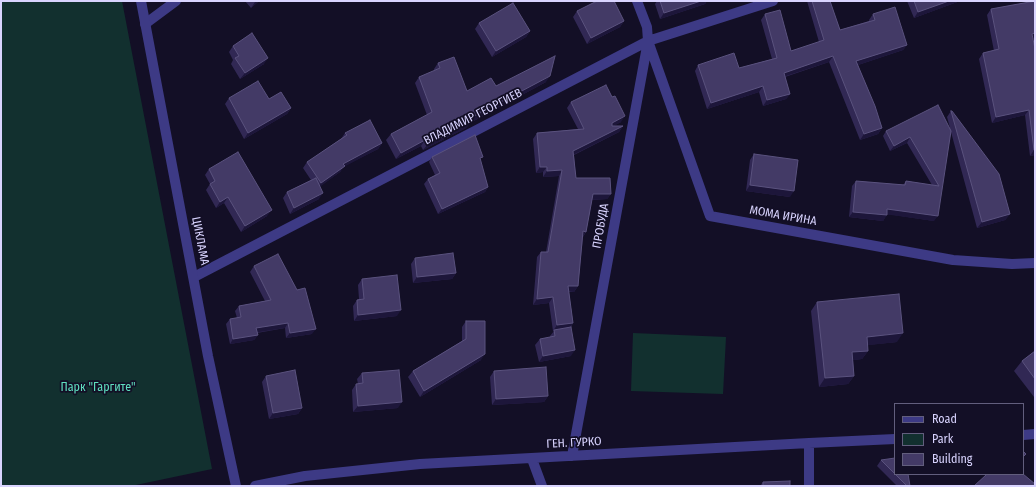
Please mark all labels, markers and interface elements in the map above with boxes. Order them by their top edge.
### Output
street label: ВЛАДИМИР ГЕОРГИЕВ [421,86,525,148]
street label: ПРОБУДА [590,202,612,250]
street label: МОМА ИРИНА [748,203,818,229]
street label: ЦИКЛАМА [188,216,212,266]
park label: Парк "Гаргите" [60,381,136,395]
legend [894,403,1024,475]
text: Road [932,412,957,426]
text: Park [932,432,953,446]
street label: ГЕН. ГУРКО [546,434,602,452]
text: Building [932,452,972,466]

